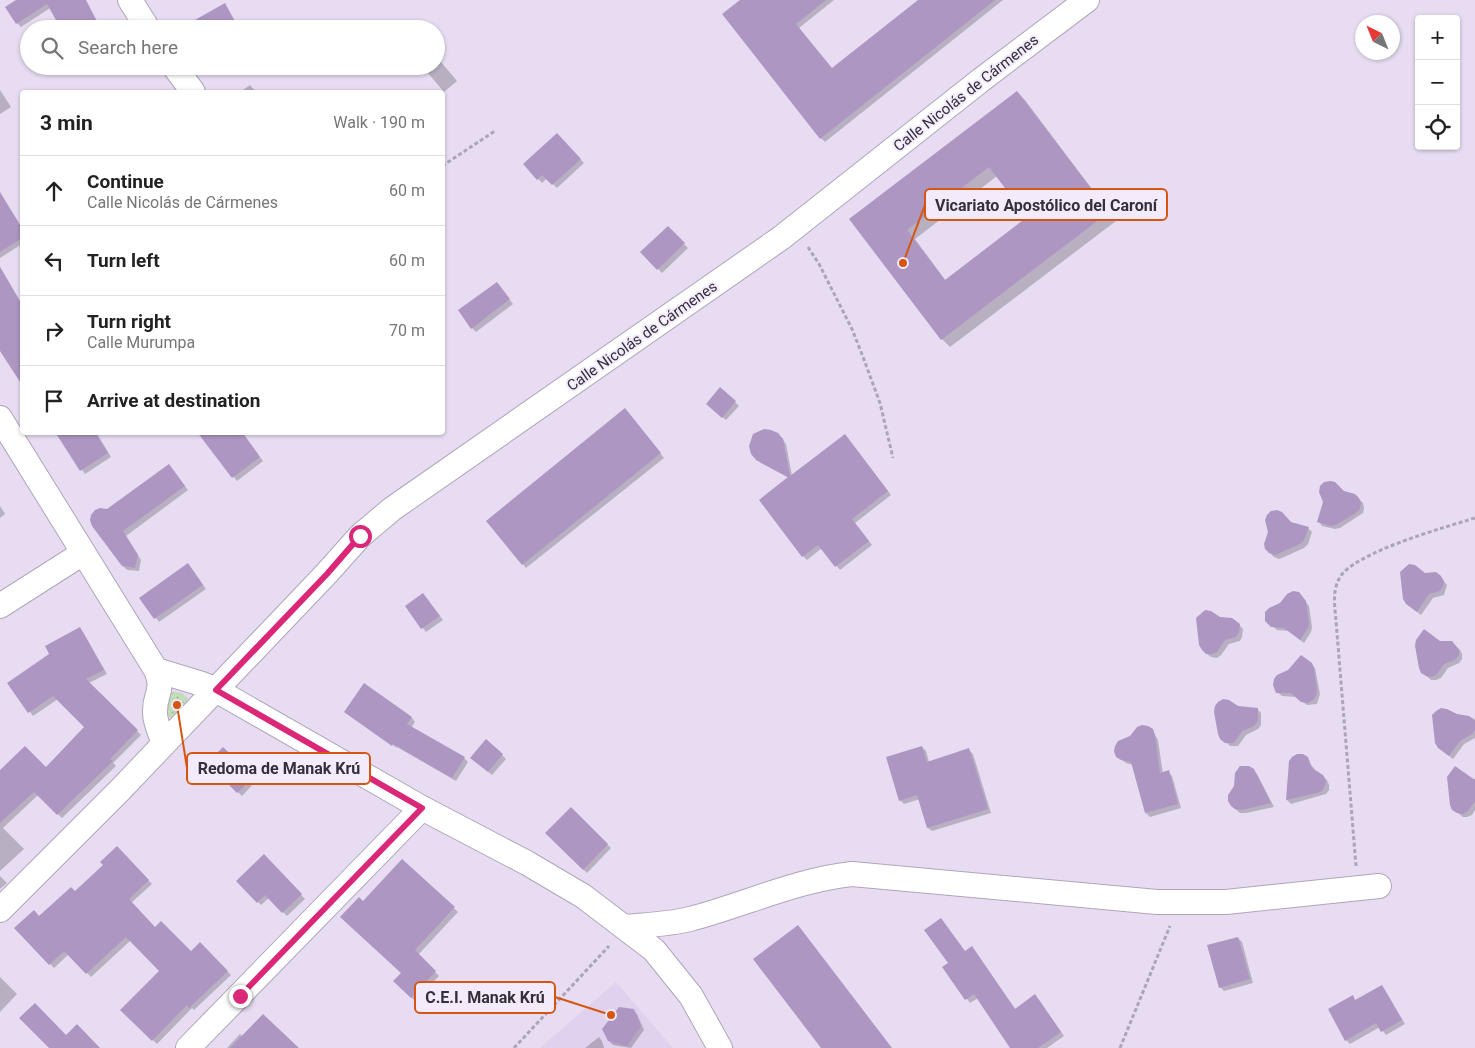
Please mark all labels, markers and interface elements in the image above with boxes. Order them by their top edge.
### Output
north arrow [1355,15,1400,60]
map controls [1415,15,1460,150]
button: + [1415,15,1460,60]
search box [20,20,445,75]
street label: Calle Nicolás de Cármenes [890,31,1042,155]
icon: search [38,34,66,62]
text: Search here [78,36,178,59]
button: − [1415,60,1460,105]
button: locate [1415,105,1460,150]
text: 3 min [40,111,93,135]
text: Walk · 190 m [333,113,425,132]
text: Continue [87,170,164,193]
icon: ahead [40,177,68,205]
text: 60 m [389,181,425,200]
callout: Vicariato Apostólico del Caroní [925,189,1167,220]
text: Calle Nicolás de Cármenes [87,193,278,212]
text: Vicariato Apostólico del Caroní [935,196,1159,215]
icon: left [40,247,68,275]
text: Turn left [87,249,160,272]
text: 60 m [389,251,425,270]
street label: Calle Nicolás de Cármenes [563,277,721,395]
text: Turn right [87,310,171,333]
icon: right [40,317,68,345]
text: 70 m [389,321,425,340]
text: Calle Murumpa [87,333,195,352]
icon: arrive [40,387,68,415]
text: Arrive at destination [87,389,260,412]
route start [349,525,372,548]
callout: Redoma de Manak Krú [187,753,370,784]
text: Redoma de Manak Krú [198,759,360,778]
callout: C.E.I. Manak Krú [415,982,555,1013]
route end [229,985,252,1008]
text: C.E.I. Manak Krú [425,988,545,1007]

